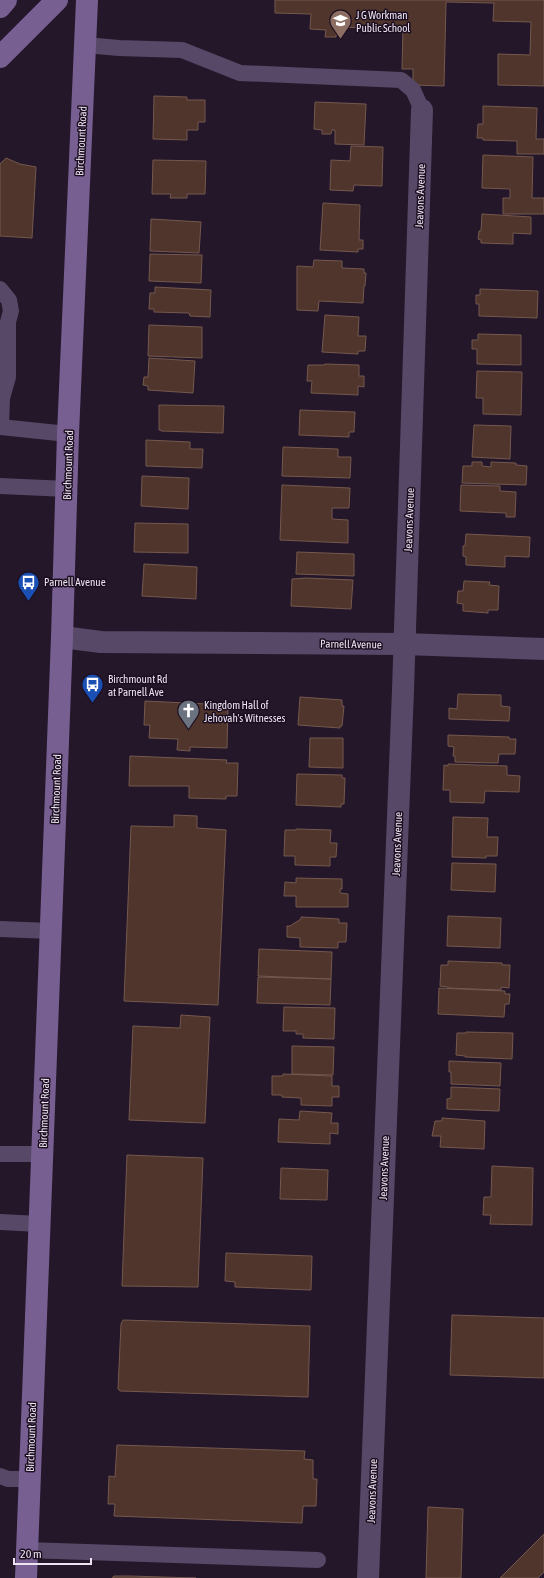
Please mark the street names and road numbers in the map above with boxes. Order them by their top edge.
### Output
street label: Birchmount Road [73,106,89,176]
street label: Jeavons Avenue [413,164,427,228]
street label: Birchmount Road [61,430,75,500]
street label: Jeavons Avenue [402,488,416,552]
street label: Parnell Avenue [320,637,382,651]
street label: Birchmount Road [49,754,63,824]
street label: Jeavons Avenue [390,812,404,876]
street label: Birchmount Road [37,1078,51,1148]
street label: Jeavons Avenue [377,1136,391,1200]
street label: Birchmount Road [24,1402,38,1472]
street label: Jeavons Avenue [365,1459,379,1523]

